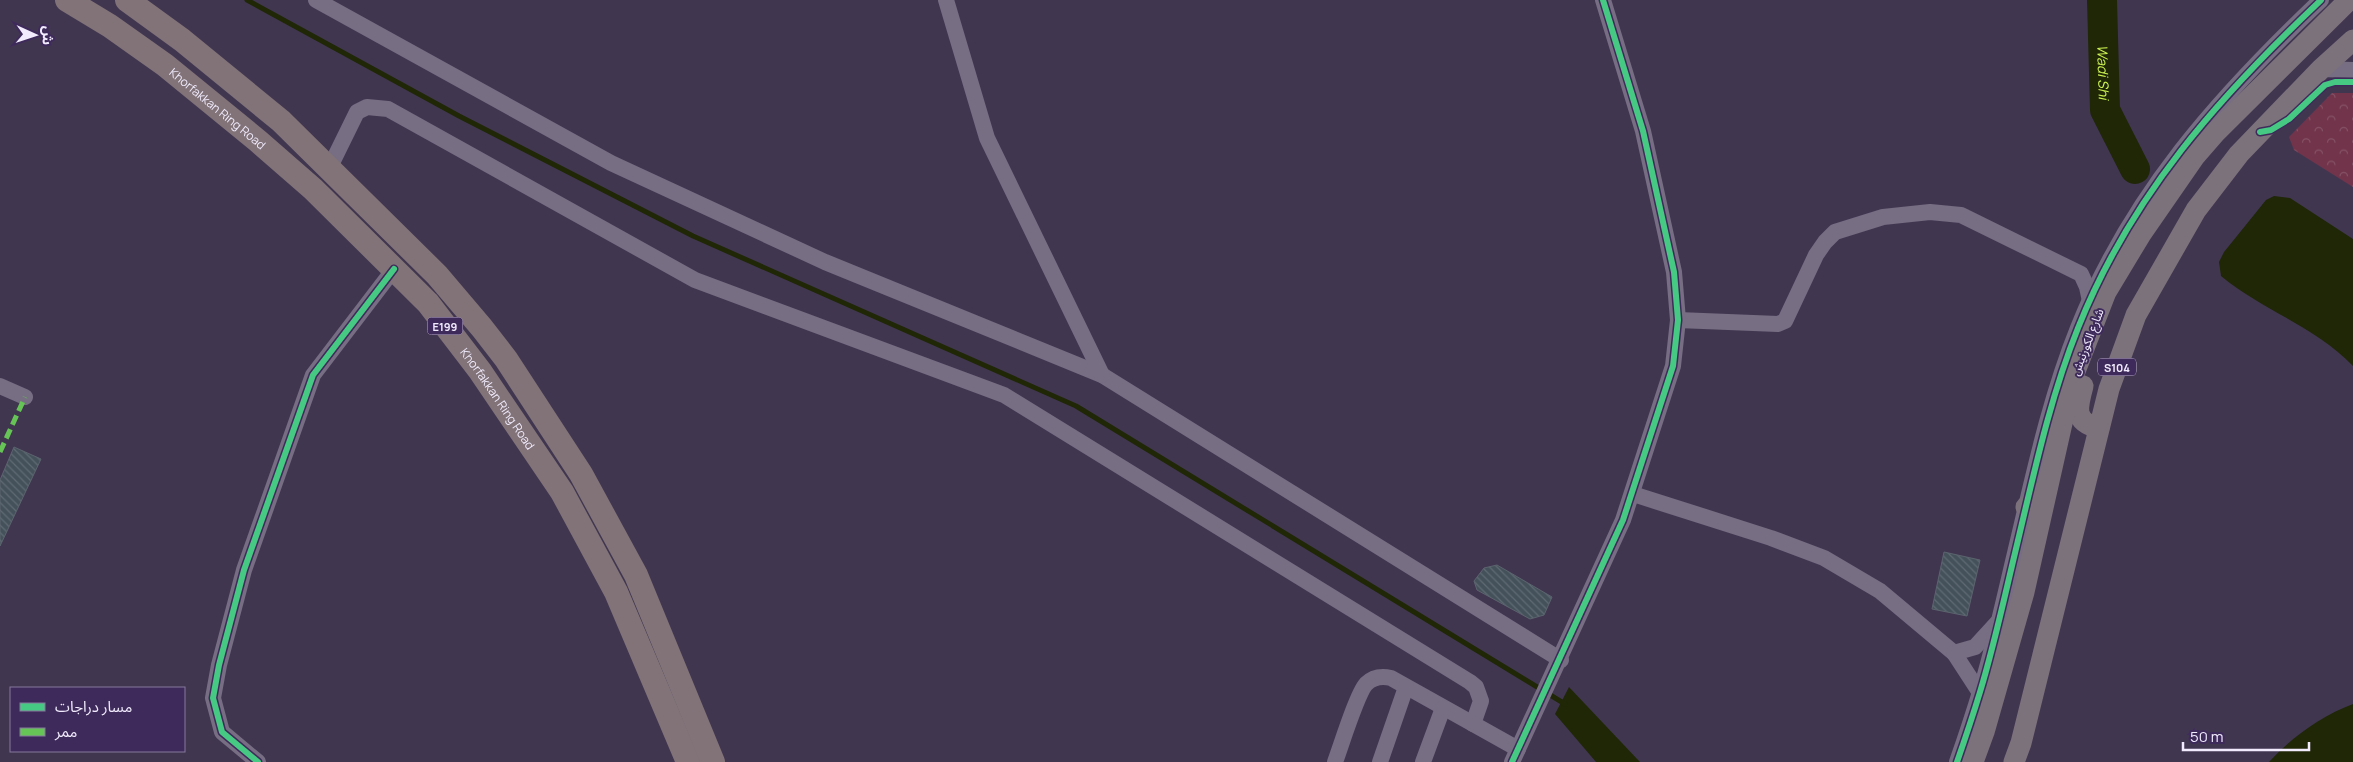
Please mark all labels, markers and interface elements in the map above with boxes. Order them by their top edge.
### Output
north arrow [10,10,60,60]
text: ش [38,26,58,46]
water label: Wadi Shi [2094,44,2114,101]
street label: Khorfakkan Ring Road [166,64,270,153]
street label: شارع الكورنيش [2066,306,2109,378]
road number: E199 [428,318,462,334]
street label: Khorfakkan Ring Road [457,344,539,453]
road number: S104 [2098,358,2136,376]
legend [10,687,185,752]
text: مسار دراجات [55,696,132,717]
scale bar [2183,720,2309,752]
text: ممر [54,721,78,742]
text: 50 m [2190,726,2224,747]

